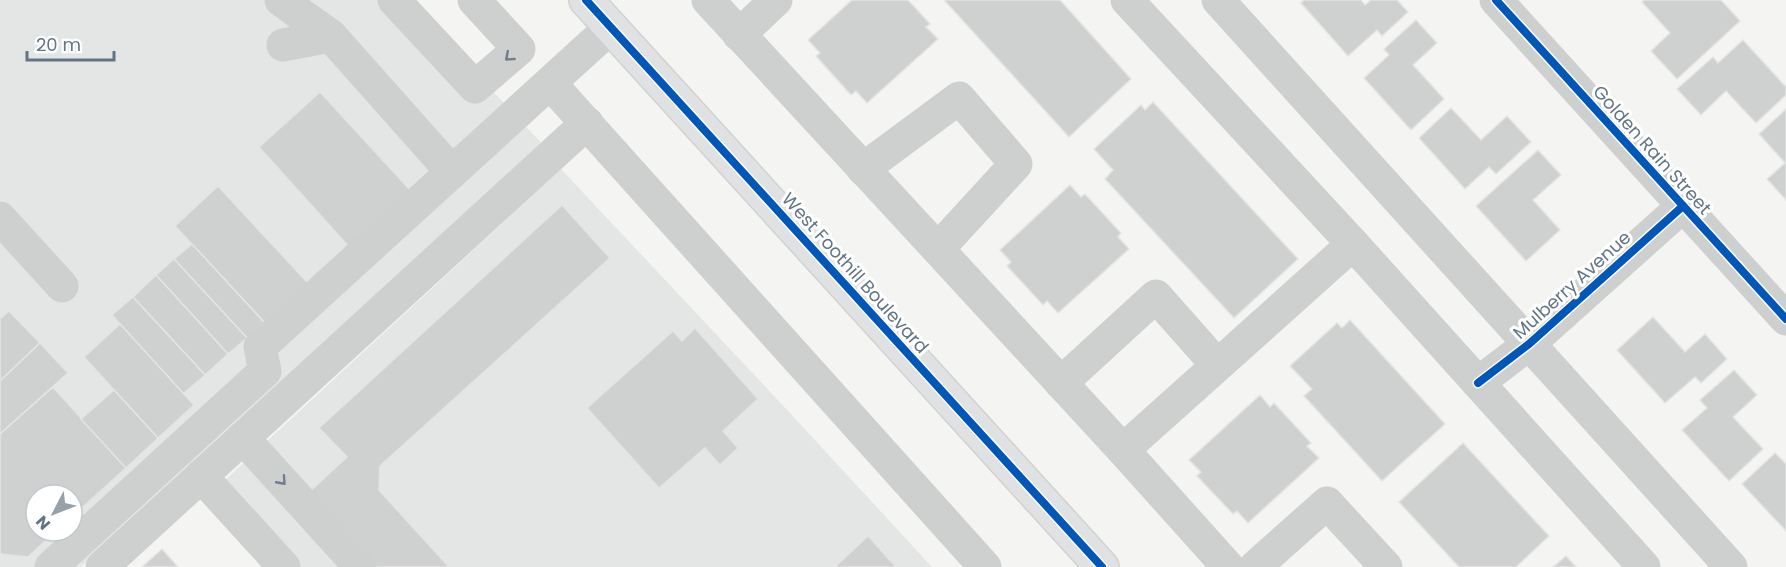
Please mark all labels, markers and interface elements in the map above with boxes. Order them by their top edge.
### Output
scale bar [27,24,114,62]
text: 20 m [36,32,81,57]
one-way arrow [505,50,516,61]
street label: Golden Rain Street [1587,80,1717,220]
street label: West Foothill Boulevard [776,187,934,359]
street label: Mulberry Avenue [1507,225,1636,344]
one-way arrow [275,474,286,485]
north arrow [24,483,84,543]
text: N [31,511,56,535]

